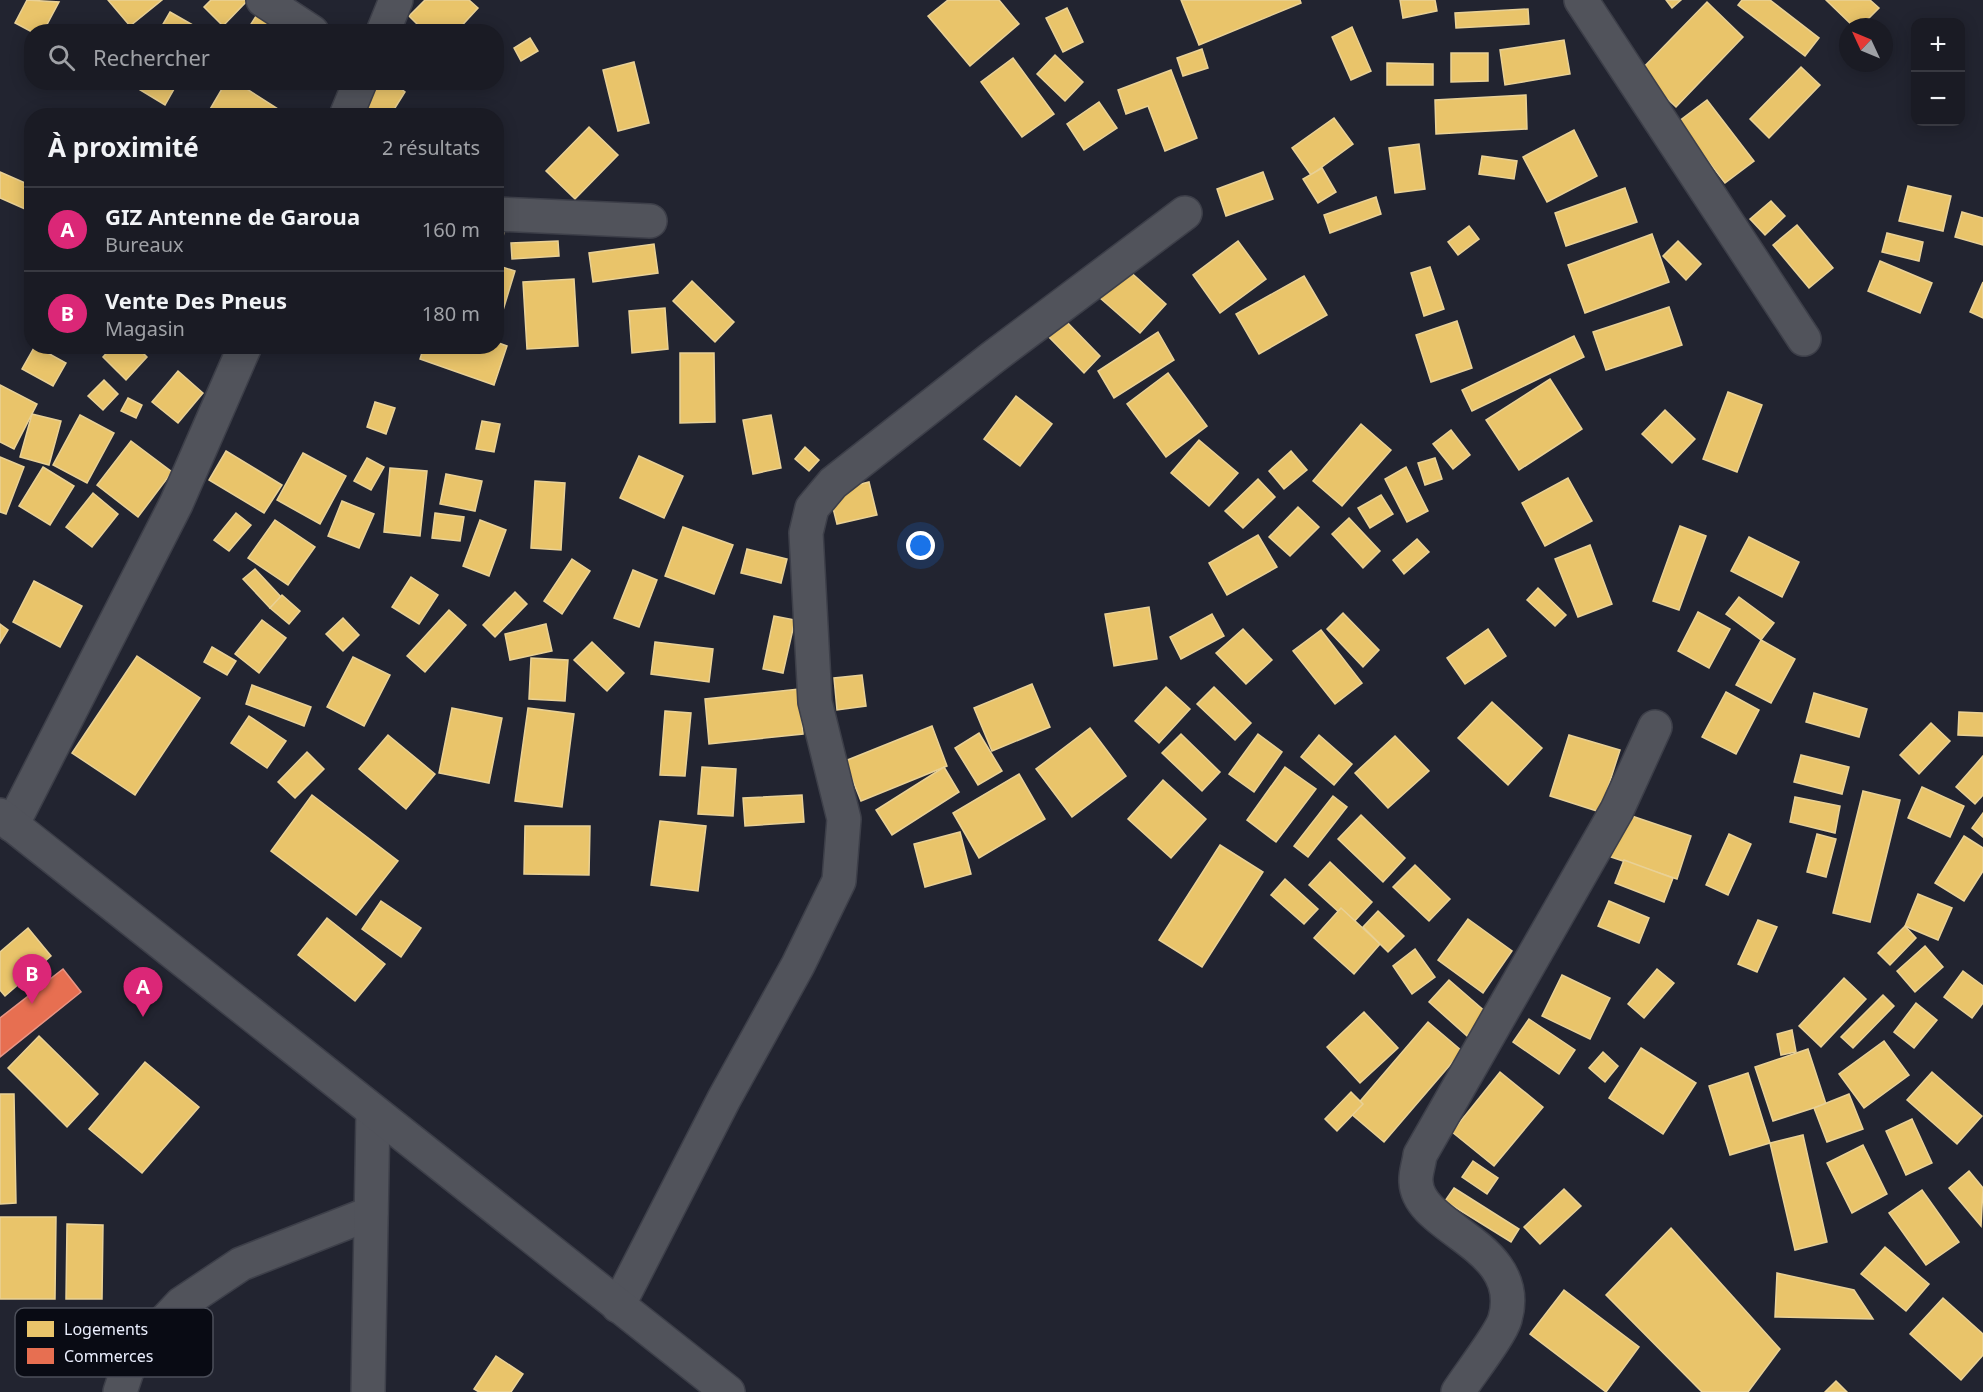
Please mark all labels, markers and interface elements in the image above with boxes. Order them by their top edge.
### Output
north arrow [1839,18,1893,72]
map controls [1911,18,1965,126]
button: + [1911,18,1965,72]
search box [24,24,504,90]
icon: search [45,41,78,74]
text: Rechercher [93,42,210,72]
button: − [1911,72,1965,126]
text: À proximité [48,129,199,165]
text: 2 résultats [382,134,480,161]
text: GIZ Antenne de Garoua [105,201,360,231]
text: A [61,216,74,243]
text: 160 m [422,216,480,243]
text: Bureaux [105,231,184,258]
text: Vente Des Pneus [105,285,287,315]
text: B [61,300,74,327]
text: 180 m [422,300,480,327]
text: Magasin [105,315,185,342]
your location [906,531,935,560]
pin: B [12,954,51,1004]
pin: A [124,968,162,1017]
legend [15,1308,213,1377]
text: Logements [64,1318,148,1340]
text: Commerces [64,1345,153,1367]

